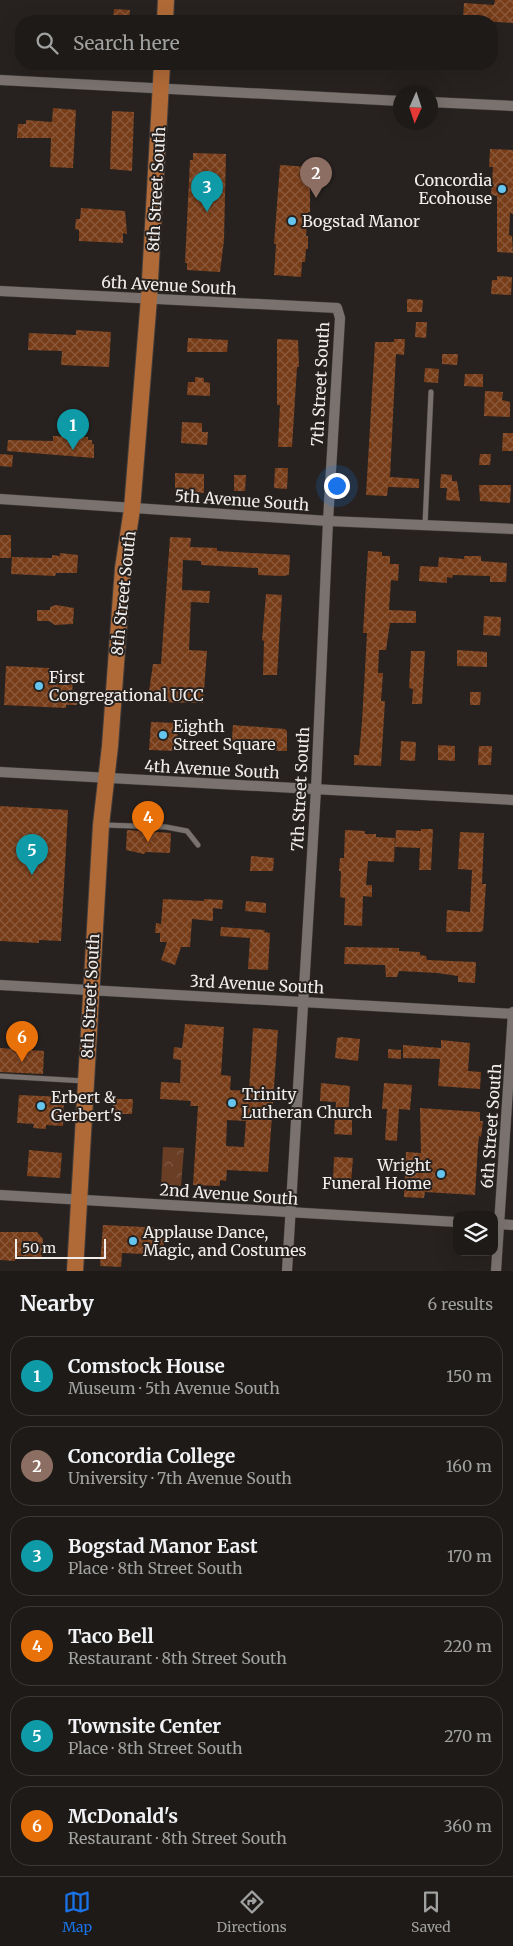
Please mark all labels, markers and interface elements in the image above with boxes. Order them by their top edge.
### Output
search box [15,15,498,70]
icon: search [33,29,61,57]
text: Search here [73,31,180,55]
north arrow [393,85,438,130]
street label: 8th Street South [143,126,169,252]
pin: 2 [300,157,332,198]
place label: Concordia Ecohouse [414,170,492,208]
pin: 3 [191,171,223,212]
marker: Concordia Ecohouse [496,183,508,195]
place label: Bogstad Manor [302,211,420,231]
marker: Bogstad Manor [286,215,298,227]
street label: 6th Avenue South [101,271,238,299]
street label: 7th Street South [307,321,333,447]
pin: 1 [57,409,89,450]
your location [324,473,350,499]
street label: 5th Avenue South [174,485,310,515]
street label: 8th Street South [107,529,140,656]
place label: First Congregational UCC [49,667,204,705]
marker: First Congregational UCC [33,680,45,692]
place label: Eighth Street Square [173,716,276,754]
street label: 7th Street South [287,726,313,852]
marker: Eighth Street Square [157,729,169,741]
street label: 4th Avenue South [144,755,281,783]
pin: 4 [132,801,164,842]
pin: 5 [16,834,48,875]
street label: 8th Street South [77,933,103,1059]
street label: 3rd Avenue South [189,970,325,998]
pin: 6 [6,1021,38,1062]
street label: 6th Street South [477,1062,505,1189]
place label: Trinity Lutheran Church [242,1084,373,1122]
place label: Erbert & Gerbert's [51,1087,122,1125]
marker: Trinity Lutheran Church [226,1097,238,1109]
marker: Erbert & Gerbert's [35,1100,47,1112]
place label: Wright Funeral Home [322,1155,432,1193]
marker: Wright Funeral Home [435,1168,447,1180]
street label: 2nd Avenue South [159,1179,299,1209]
map controls [453,1211,498,1256]
button: layers [453,1211,498,1256]
place label: Applause Dance, Magic, and Costumes [142,1222,307,1260]
marker: Applause Dance, Magic, and Costumes [127,1235,139,1247]
scale bar [15,1236,106,1259]
text: 50 m [22,1239,56,1257]
text: Nearby [20,1290,94,1317]
text: 6 results [428,1294,493,1314]
text: Comstock House [68,1354,225,1378]
text: 1 [33,1366,41,1386]
text: 150 m [446,1366,492,1386]
text: Museum · 5th Avenue South [68,1378,280,1398]
text: Concordia College [68,1444,235,1468]
text: 2 [32,1456,42,1476]
text: 160 m [446,1456,492,1476]
text: University · 7th Avenue South [68,1468,292,1488]
text: Bogstad Manor East [68,1534,258,1558]
text: 3 [32,1546,42,1566]
text: 170 m [447,1546,492,1566]
text: Place · 8th Street South [68,1558,243,1578]
text: Taco Bell [68,1624,154,1648]
text: 4 [32,1636,42,1656]
text: 220 m [444,1636,492,1656]
text: Restaurant · 8th Street South [68,1648,287,1668]
text: Townsite Center [68,1714,221,1738]
text: 5 [32,1726,42,1746]
text: 270 m [444,1726,492,1746]
text: Place · 8th Street South [68,1738,243,1758]
text: McDonald's [68,1804,178,1828]
text: 6 [32,1816,42,1836]
text: 360 m [443,1816,492,1836]
text: Restaurant · 8th Street South [68,1828,287,1848]
tab: Map [62,1888,92,1936]
tab: Directions [217,1888,287,1936]
tab: Saved [411,1888,451,1936]

